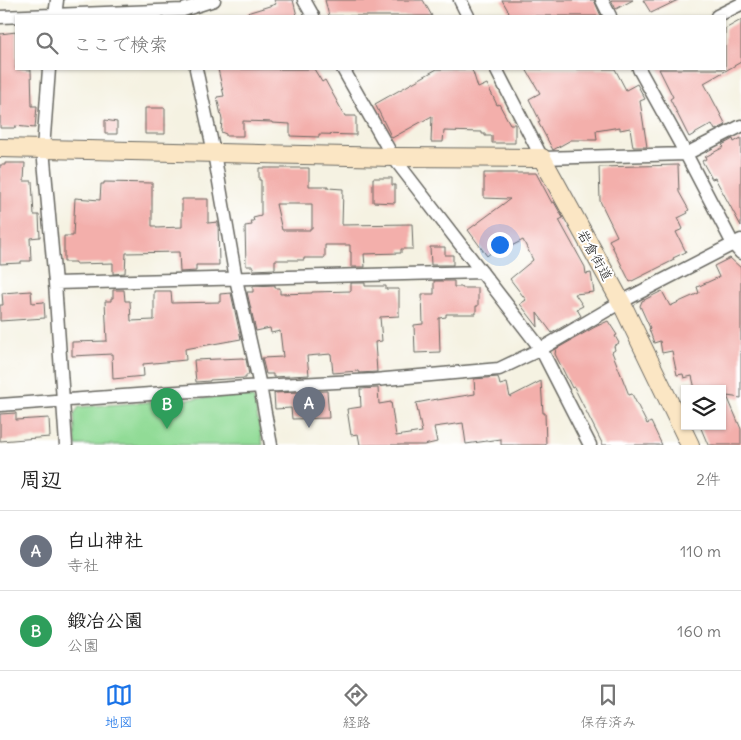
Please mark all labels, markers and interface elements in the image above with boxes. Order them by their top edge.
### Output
search box [15,15,726,70]
icon: search [33,29,61,57]
text: ここで検索 [73,32,168,56]
street label: 岩倉街道 [574,226,616,284]
your location [487,232,513,258]
map controls [681,385,726,430]
button: layers [681,385,726,430]
pin: A [293,387,325,428]
pin: B [151,388,183,429]
text: 周辺 [20,466,62,493]
text: 2件 [696,469,721,489]
text: 白山神社 [67,528,143,552]
text: A [31,541,41,561]
text: 110 m [680,541,721,561]
text: 寺社 [67,555,99,575]
text: 鍛冶公園 [67,608,143,632]
text: B [31,621,41,641]
text: 160 m [677,621,721,641]
text: 公園 [67,635,99,655]
tab: 地図 [105,681,133,731]
tab: 経路 [342,681,370,731]
tab: 保存済み [580,681,636,731]

